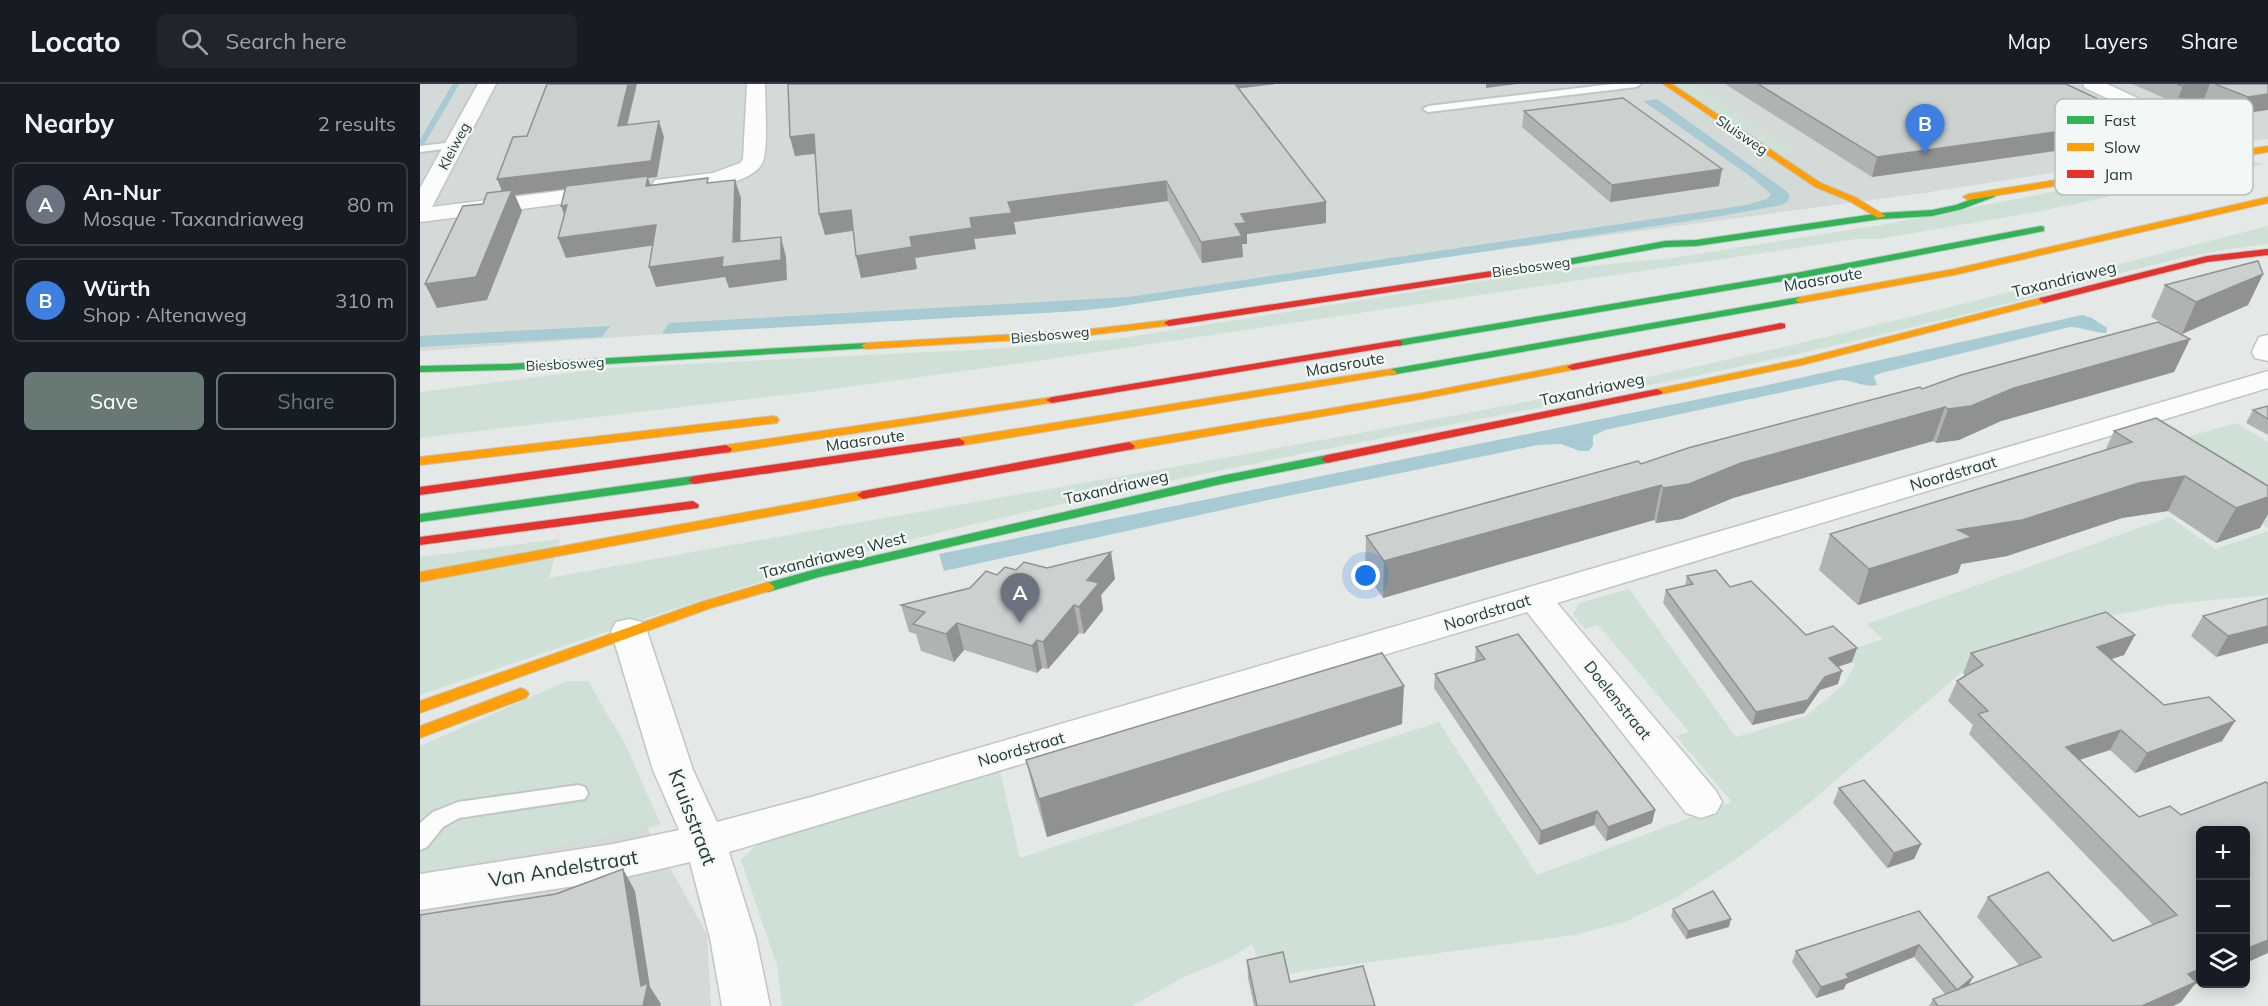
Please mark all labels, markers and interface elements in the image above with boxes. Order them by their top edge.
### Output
search box [157,14,577,68]
text: Locato [30,24,121,59]
icon: search [178,25,211,58]
text: Search here [226,27,346,55]
text: Map [2008,28,2051,54]
text: Layers [2084,28,2148,54]
text: Share [2181,28,2238,54]
legend [2055,99,2253,195]
pin: B [1906,104,1944,154]
text: Nearby [24,107,114,140]
text: Fast [2104,110,2136,130]
text: 2 results [318,111,396,136]
street label: Sluisweg [1713,111,1771,159]
street label: Kleiweg [434,119,474,173]
text: Slow [2104,137,2141,157]
text: Jam [2104,164,2133,184]
text: An-Nur [83,178,161,206]
text: A [38,192,53,217]
text: 80 m [347,192,394,217]
text: Mosque · Taxandriaweg [83,206,304,231]
street label: Biesbosweg [1491,253,1571,281]
street label: Taxandriaweg [2010,256,2118,302]
street label: Maasroute [1782,262,1864,296]
text: Würth [83,274,151,302]
text: B [39,288,52,313]
text: 310 m [335,288,394,313]
text: Shop · Altenaweg [83,302,247,327]
street label: Biesbosweg [1010,323,1090,347]
street label: Maasroute [1304,347,1386,381]
street label: Biesbosweg [525,353,605,375]
street label: Taxandriaweg [1538,368,1646,410]
button: Save [24,372,204,430]
button: Share [216,372,396,430]
street label: Maasroute [824,425,906,455]
street label: Noordstraat [1907,451,1999,495]
street label: Taxandriaweg [1062,465,1170,509]
street label: Taxandriaweg West [758,527,908,583]
your location [1351,561,1380,590]
pin: A [1000,574,1040,623]
street label: Noordstraat [1441,589,1533,635]
street label: Doelenstraat [1580,657,1656,744]
street label: Noordstraat [975,727,1067,771]
street label: Kruisstraat [663,765,723,869]
map controls [2196,826,2250,988]
button: + [2196,826,2250,880]
street label: Van Andelstraat [487,844,639,892]
button: − [2196,880,2250,934]
button: layers [2196,934,2250,988]

